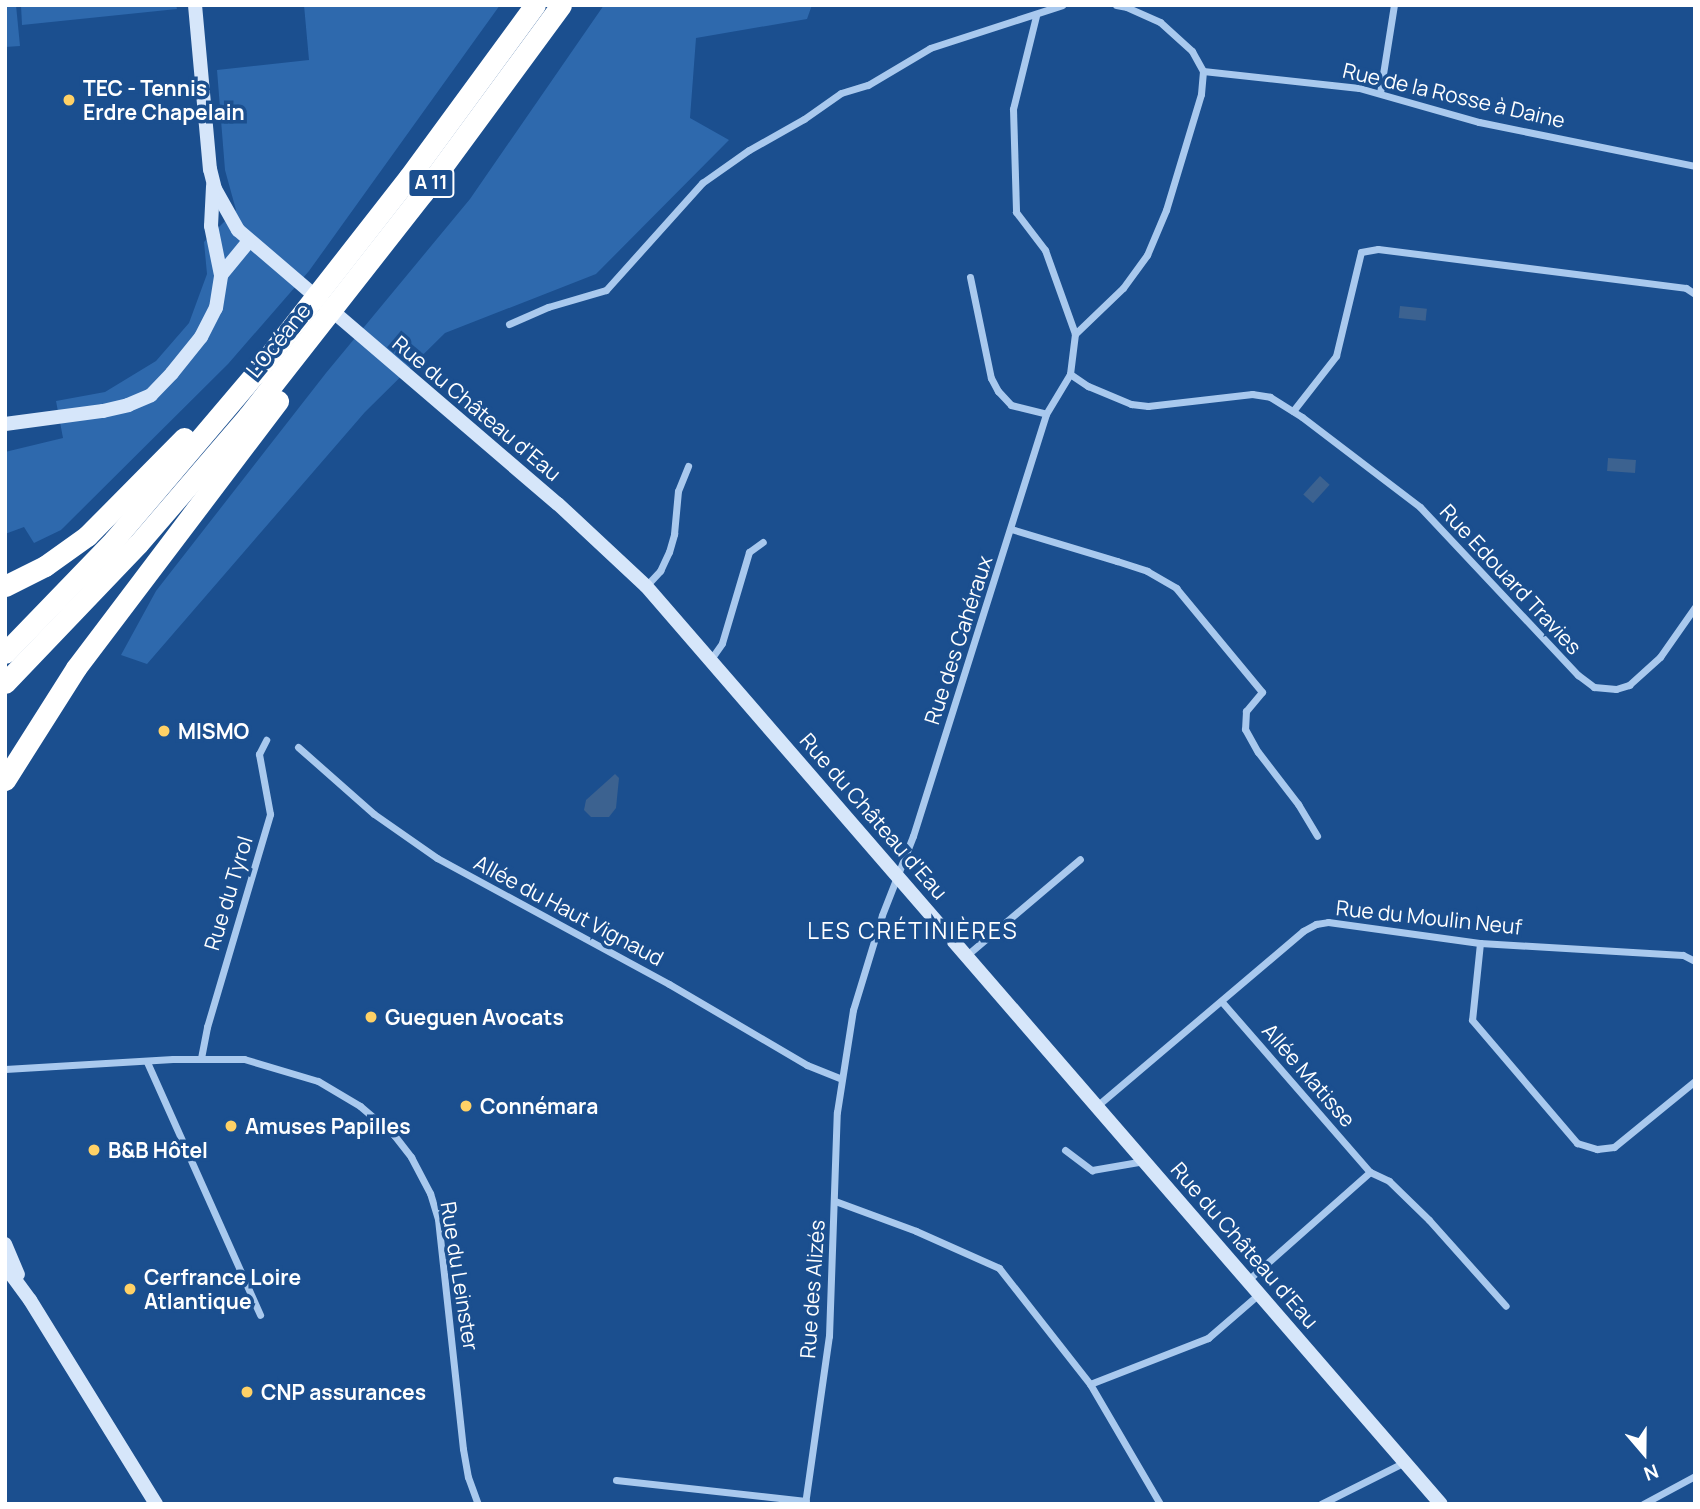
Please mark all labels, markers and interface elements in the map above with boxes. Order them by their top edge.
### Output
street label: Rue de la Rosse à Daine [1340,57,1568,133]
place label: TEC - Tennis Erdre Chapelain [83,75,245,125]
marker: TEC - Tennis Erdre Chapelain [61,92,77,108]
road number: A 11 [406,168,456,198]
street label: L’Océane [240,298,316,382]
street label: Rue du Château d'Eau [388,330,566,486]
street label: Rue Edouard Travies [1435,499,1587,659]
street label: Rue des Cahéraux [919,552,997,728]
place label: MISMO [178,718,249,744]
marker: MISMO [156,723,172,739]
street label: Rue du Château d'Eau [795,728,953,904]
street label: Rue du Tyrol [199,833,257,953]
street label: Allée du Haut Vignaud [470,849,668,971]
street label: Rue du Moulin Neuf [1335,895,1523,939]
district label: LES CRÉTINIÈRES [809,916,1017,944]
place label: Gueguen Avocats [385,1004,564,1030]
marker: Gueguen Avocats [363,1009,379,1025]
street label: Allée Matisse [1257,1018,1361,1132]
place label: Connémara [480,1093,598,1119]
marker: Connémara [458,1098,474,1114]
place label: Amuses Papilles [245,1113,411,1139]
marker: Amuses Papilles [223,1118,239,1134]
place label: B&B Hôtel [108,1137,208,1163]
marker: B&B Hôtel [86,1142,102,1158]
street label: Rue du Château d'Eau [1166,1157,1324,1333]
street label: Rue du Leinster [436,1200,484,1352]
street label: Rue des Alizés [795,1219,829,1359]
place label: Cerfrance Loire Atlantique [144,1264,301,1314]
marker: Cerfrance Loire Atlantique [122,1281,138,1297]
place label: CNP assurances [261,1379,426,1405]
marker: CNP assurances [239,1384,255,1400]
north arrow [1609,1418,1679,1488]
text: N [1640,1458,1662,1487]

